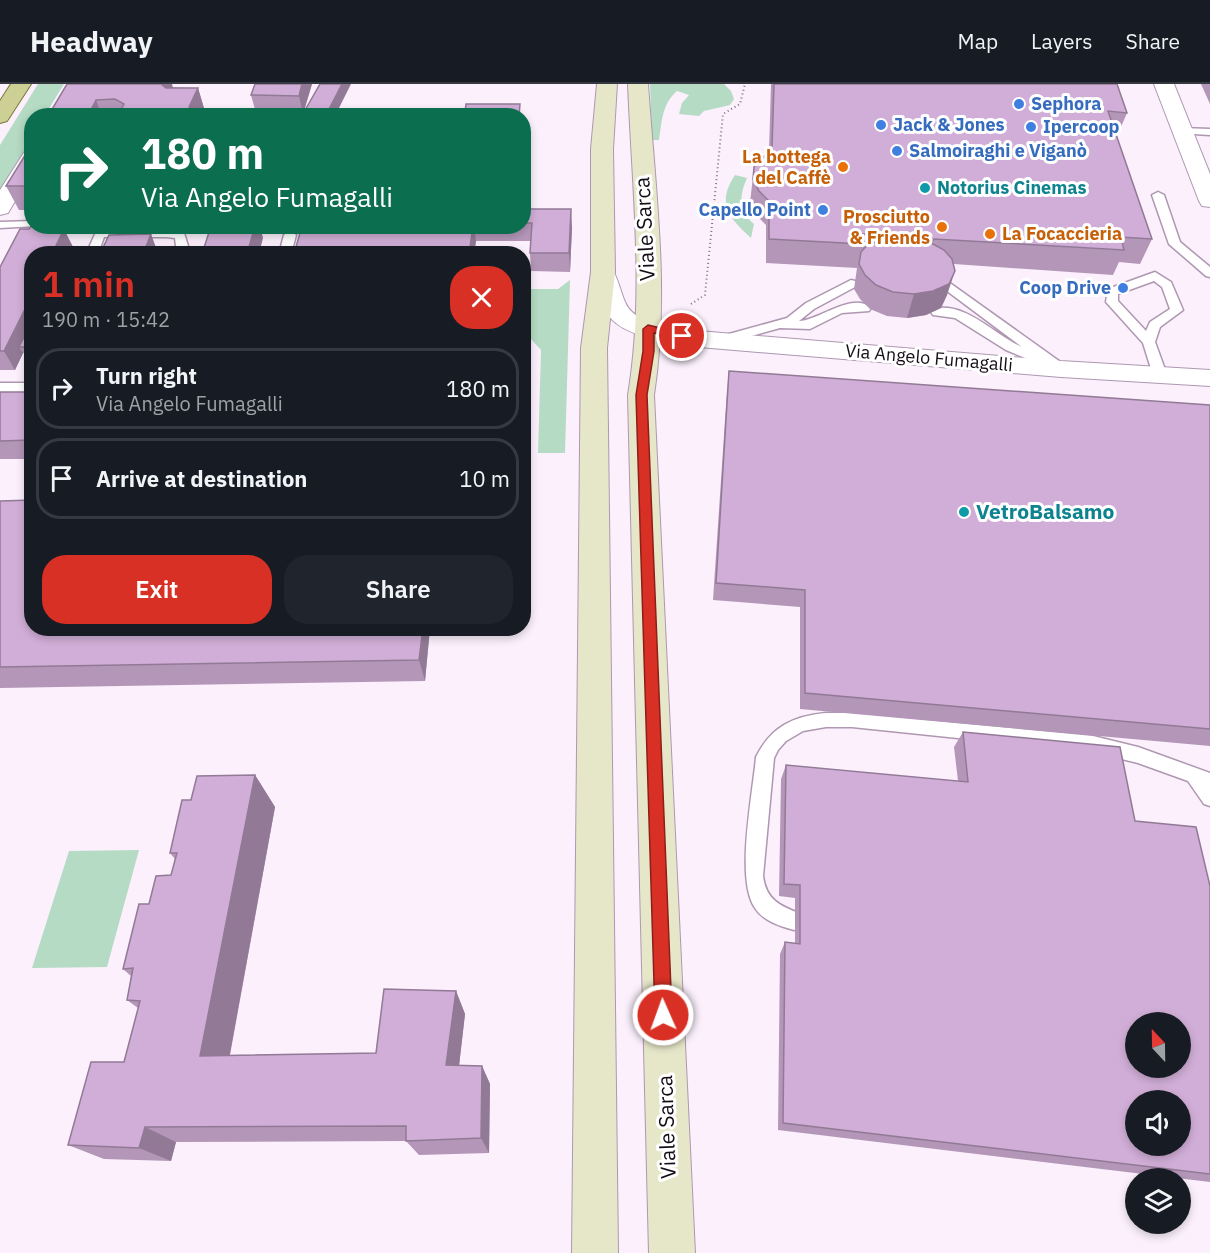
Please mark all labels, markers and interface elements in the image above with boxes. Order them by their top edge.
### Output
text: Headway [30,23,153,60]
text: Map [958,27,998,55]
text: Layers [1031,27,1093,55]
text: Share [1126,27,1180,55]
place label: Sephora [1031,92,1101,115]
marker: Sephora [1012,97,1026,111]
place label: Jack & Jones [893,113,1005,136]
place label: Ipercoop [1043,115,1120,138]
marker: Jack & Jones [874,118,888,132]
marker: Ipercoop [1024,120,1038,134]
text: 180 m [141,126,264,181]
icon: right [42,132,120,210]
place label: Salmoiraghi e Viganò [909,139,1087,162]
marker: Salmoiraghi e Viganò [890,144,904,158]
place label: La bottega del Caffè [742,145,831,189]
marker: La bottega del Caffè [836,160,850,174]
street label: Viale Sarca [627,176,661,282]
place label: Notorius Cinemas [937,176,1087,199]
text: Via Angelo Fumagalli [141,179,393,214]
marker: Notorius Cinemas [918,181,932,195]
place label: Capello Point [698,198,811,221]
marker: Capello Point [816,203,830,217]
place label: Prosciutto & Friends [843,205,930,249]
marker: Prosciutto & Friends [935,220,949,234]
place label: La Focaccieria [1002,222,1122,245]
marker: La Focaccieria [983,227,997,241]
text: 1 min [42,260,135,307]
button: close [450,266,513,329]
place label: Coop Drive [1019,276,1111,299]
marker: Coop Drive [1116,281,1130,295]
text: 190 m · 15:42 [42,306,170,333]
pin [656,310,707,361]
icon: arrive [665,319,698,352]
street label: Via Angelo Fumagalli [844,339,1014,376]
text: Turn right [96,361,197,390]
icon: right [45,372,78,405]
text: 180 m [446,374,510,403]
text: Via Angelo Fumagalli [96,390,283,417]
icon: arrive [45,462,78,495]
text: Arrive at destination [96,464,307,493]
text: 10 m [459,464,510,493]
place label: VetroBalsamo [976,497,1115,525]
marker: VetroBalsamo [957,505,971,519]
button: Exit [42,555,272,624]
button: Share [284,555,513,624]
position arrow [631,983,695,1047]
north arrow [1125,1012,1191,1078]
map controls [1125,1012,1191,1234]
street label: Viale Sarca [650,1074,682,1180]
button: sound [1125,1090,1191,1156]
button: layers [1125,1168,1191,1234]

